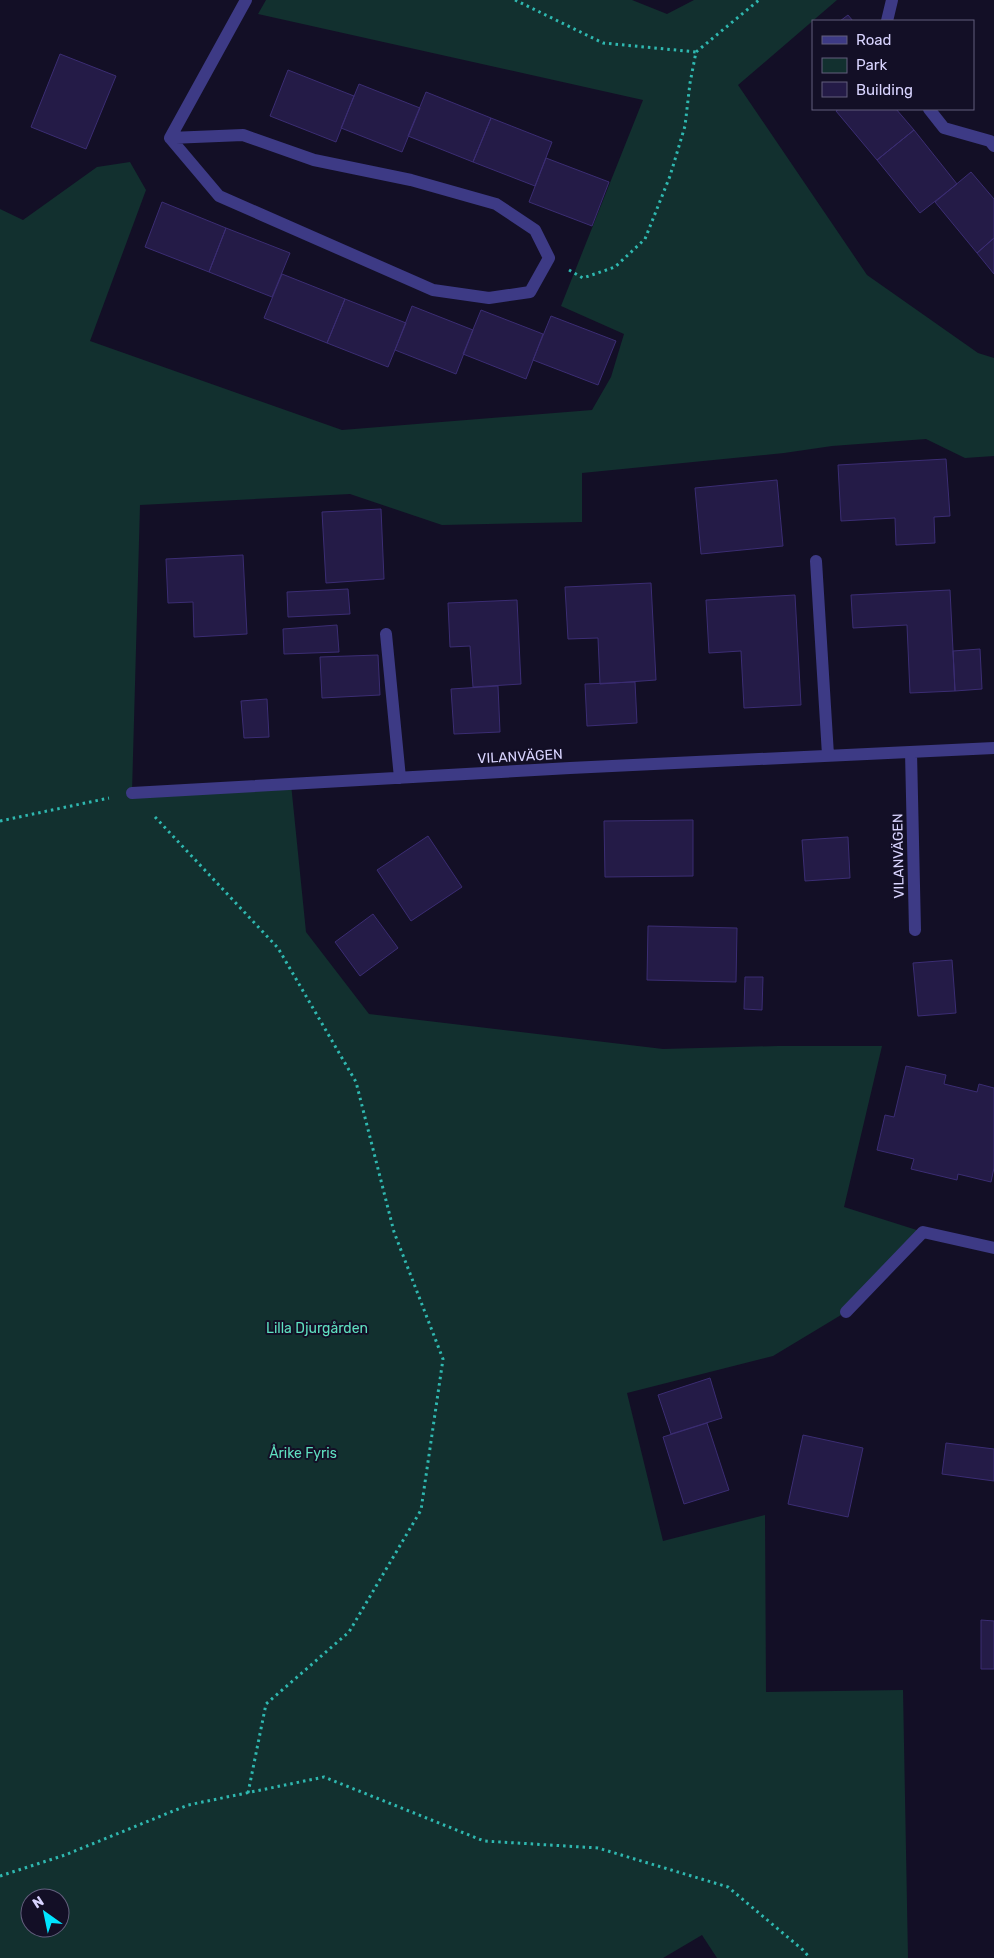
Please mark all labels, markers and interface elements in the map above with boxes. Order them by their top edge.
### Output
legend [812,20,974,110]
text: Road [856,31,892,49]
text: Park [856,56,887,74]
text: Building [856,81,913,99]
street label: VILANVÄGEN [477,746,563,767]
street label: VILANVÄGEN [889,813,908,899]
park label: Lilla Djurgården [266,1320,368,1337]
park label: Årike Fyris [269,1444,337,1462]
north arrow [20,1888,70,1938]
text: N [29,1893,47,1912]

